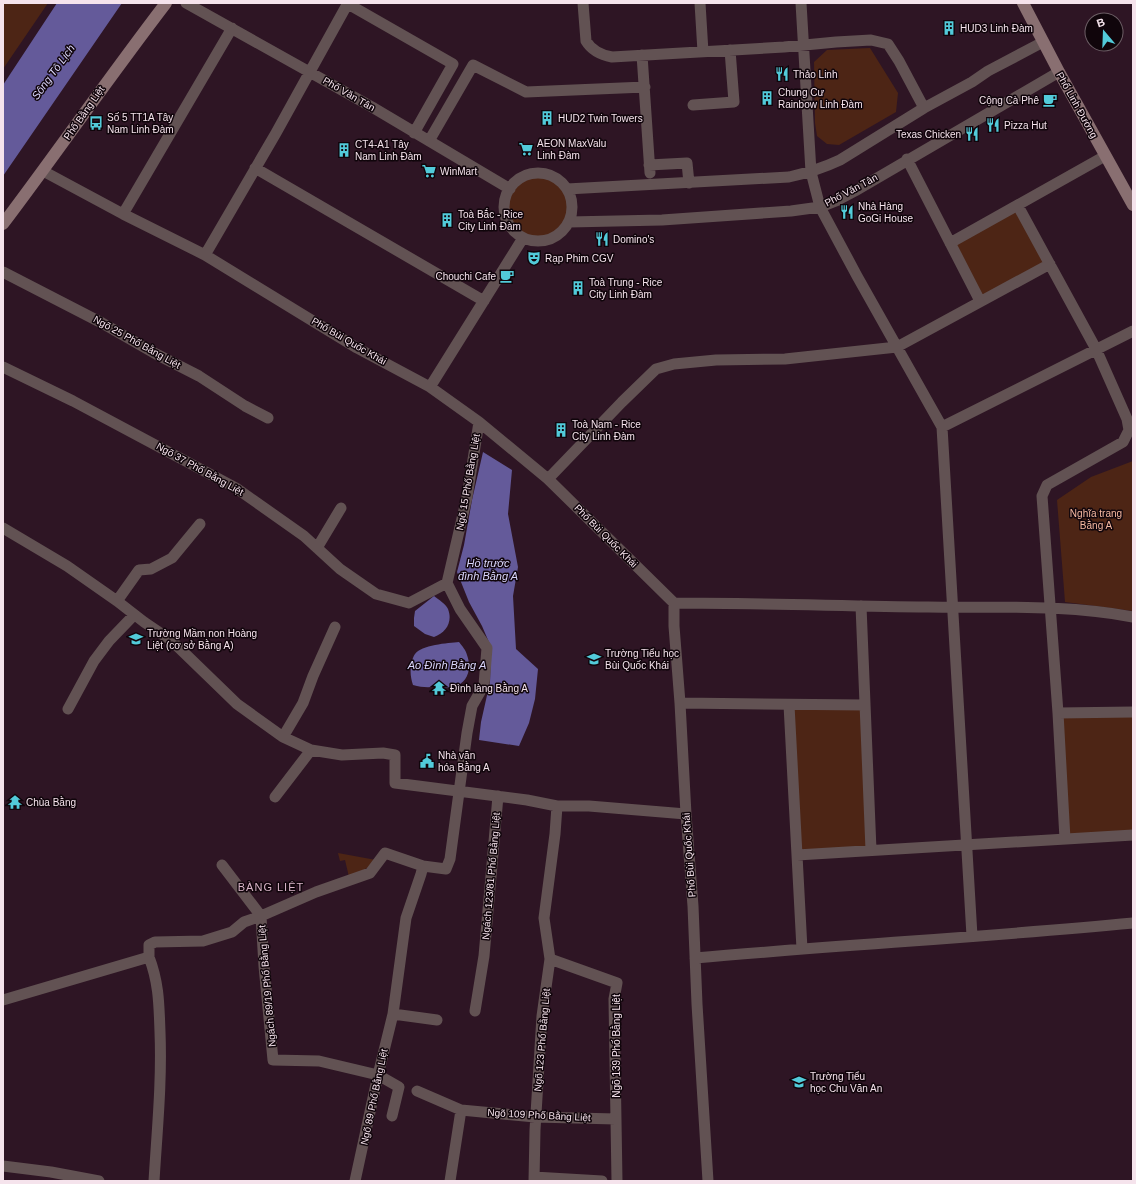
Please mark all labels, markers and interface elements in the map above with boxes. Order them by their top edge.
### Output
north arrow [1084,12,1124,52]
text: B [1095,16,1107,30]
building icon: HUD3 Linh Đàm [941,20,957,36]
place label: HUD3 Linh Đàm [960,23,1033,34]
water label: Sông Tô Lịch [29,42,77,102]
restaurant icon: Thảo Linh [774,66,790,82]
place label: Thảo Linh [793,69,837,80]
street label: Phố Linh Đường [1054,70,1100,140]
street label: Phố Văn Tân [321,75,377,113]
street label: Phố Bằng Liệt [61,83,107,142]
place label: Chung Cư Rainbow Linh Đàm [778,87,863,110]
building icon: Chung Cư Rainbow Linh Đàm [759,90,775,106]
cafe icon: Cộng Cà Phê [1042,92,1058,108]
place label: Cộng Cà Phê [979,95,1039,106]
building icon: HUD2 Twin Towers [539,110,555,126]
place label: Số 5 TT1A Tây Nam Linh Đàm [107,112,174,135]
place label: HUD2 Twin Towers [558,113,643,124]
bus stop icon: Số 5 TT1A Tây Nam Linh Đàm [88,115,104,131]
restaurant icon: Pizza Hut [985,117,1001,133]
place label: Pizza Hut [1004,120,1047,131]
restaurant icon: Texas Chicken [964,126,980,142]
place label: Texas Chicken [896,129,961,140]
place label: AEON MaxValu Linh Đàm [537,138,606,161]
place label: CT4-A1 Tây Nam Linh Đàm [355,139,422,162]
supermarket icon: AEON MaxValu Linh Đàm [518,141,534,157]
building icon: CT4-A1 Tây Nam Linh Đàm [336,142,352,158]
supermarket icon: WinMart [421,163,437,179]
place label: WinMart [440,166,477,177]
street label: Phố Văn Tân [823,171,879,209]
place label: Nhà Hàng GoGi House [858,201,913,224]
restaurant icon: Nhà Hàng GoGi House [839,204,855,220]
place label: Toà Bắc - Rice City Linh Đàm [458,208,523,232]
building icon: Toà Bắc - Rice City Linh Đàm [439,212,455,228]
restaurant icon: Domino's [594,231,610,247]
place label: Domino's [613,234,654,245]
theatre icon: Rạp Phim CGV [526,250,542,266]
place label: Rạp Phim CGV [545,253,614,264]
cafe icon: Chouchi Cafe [499,268,515,284]
place label: Chouchi Cafe [435,271,496,282]
place label: Toà Trung - Rice City Linh Đàm [589,277,663,300]
building icon: Toà Trung - Rice City Linh Đàm [570,280,586,296]
street label: Ngõ 25 Phố Bằng Liệt [92,313,183,371]
street label: Phố Bùi Quốc Khái [310,315,388,367]
place label: Toà Nam - Rice City Linh Đàm [572,419,641,442]
building icon: Toà Nam - Rice City Linh Đàm [553,422,569,438]
street label: Ngõ 15 Phố Bằng Liệt [453,432,482,531]
street label: Ngõ 37 Phố Bằng Liệt [155,440,246,498]
street label: Phố Bùi Quốc Khái [572,502,640,570]
park label: Nghĩa trang Bằng A [1070,508,1122,531]
water label: Hồ trước đình Bằng A [458,557,518,582]
place label: Trường Mầm non Hoàng Liệt (cơ sở Bằng A) [147,628,257,651]
school or university icon: Trường Mầm non Hoàng Liệt (cơ sở Bằng A) [128,631,144,647]
place label: Trường Tiểu học Bùi Quốc Khái [605,648,679,671]
school or university icon: Trường Tiểu học Bùi Quốc Khái [586,651,602,667]
water label: Ao Đình Bằng A [407,659,486,671]
temple icon: Đình làng Bằng A [431,680,447,696]
place label: Đình làng Bằng A [450,682,528,694]
place label: Nhà văn hóa Bằng A [438,750,490,773]
public building icon: Nhà văn hóa Bằng A [419,753,435,769]
temple icon: Chùa Bằng [7,794,23,810]
place label: Chùa Bằng [26,796,76,808]
street label: Ngách 123/81 Phố Bằng Liệt [479,812,502,940]
street label: Phố Bùi Quốc Khái [681,812,697,898]
district label: BÀNG LIỆT [238,881,304,893]
street label: Ngách 89/19 Phố Bằng Liệt [255,924,278,1047]
street label: Ngõ 123 Phố Bằng Liệt [531,988,552,1092]
street label: Ngõ 139 Phố Bằng Liệt [610,994,622,1098]
street label: Ngõ 89 Phố Bằng Liệt [357,1048,390,1146]
place label: Trường Tiểu học Chu Văn An [810,1071,882,1094]
school or university icon: Trường Tiểu học Chu Văn An [791,1074,807,1090]
street label: Ngõ 109 Phố Bằng Liệt [487,1106,591,1123]

